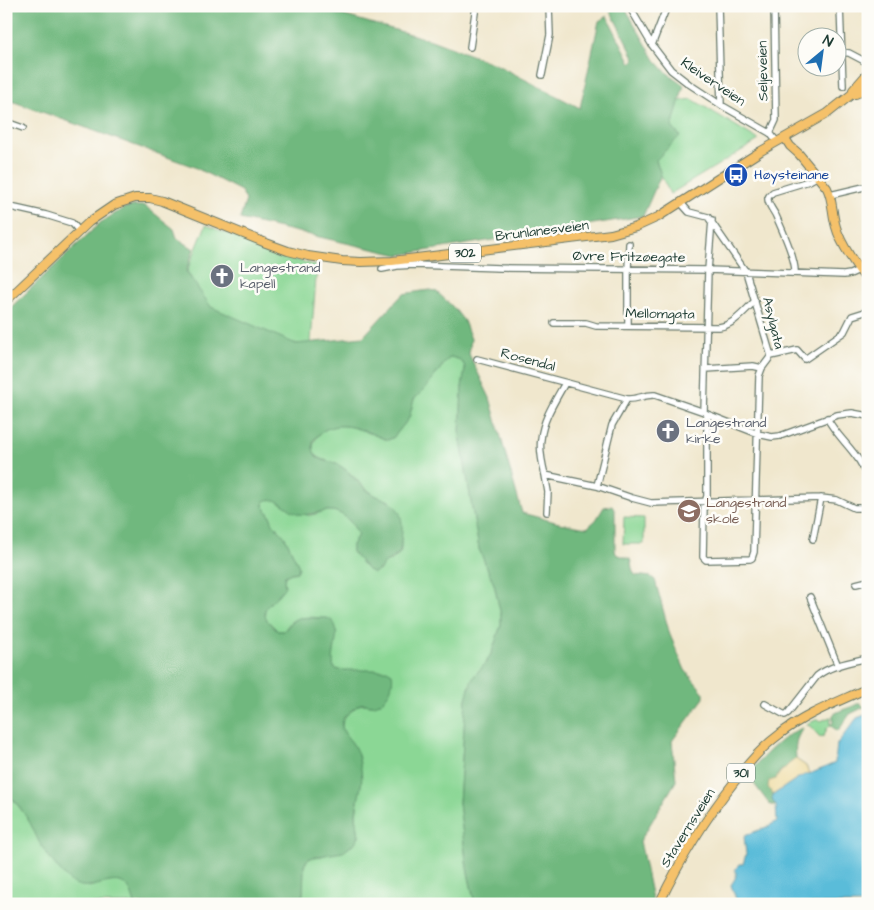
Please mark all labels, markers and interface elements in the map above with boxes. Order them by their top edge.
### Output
north arrow [796,28,846,78]
text: N [819,31,837,52]
street label: Seljeveien [752,41,774,101]
street label: Kleiverveien [677,53,749,111]
bus stop icon: Høysteinane [723,162,749,188]
place label: Høysteinane [754,165,830,185]
street label: Brunlanesveien [494,215,590,247]
road number: 302 [449,244,481,262]
street label: Øvre Fritzøegate [572,246,686,268]
place label: Langestrand kapell [240,258,320,294]
church icon: Langestrand kapell [209,263,235,289]
street label: Asylgata [757,295,789,351]
street label: Mellomgata [625,303,695,325]
street label: Rosendal [498,343,558,377]
place label: Langestrand kirke [686,413,766,449]
church icon: Langestrand kirke [655,418,681,444]
place label: Langestrand skole [706,493,786,529]
school or university icon: Langestrand skole [676,498,702,524]
road number: 301 [727,764,755,782]
street label: Stavernsveien [656,785,720,871]

